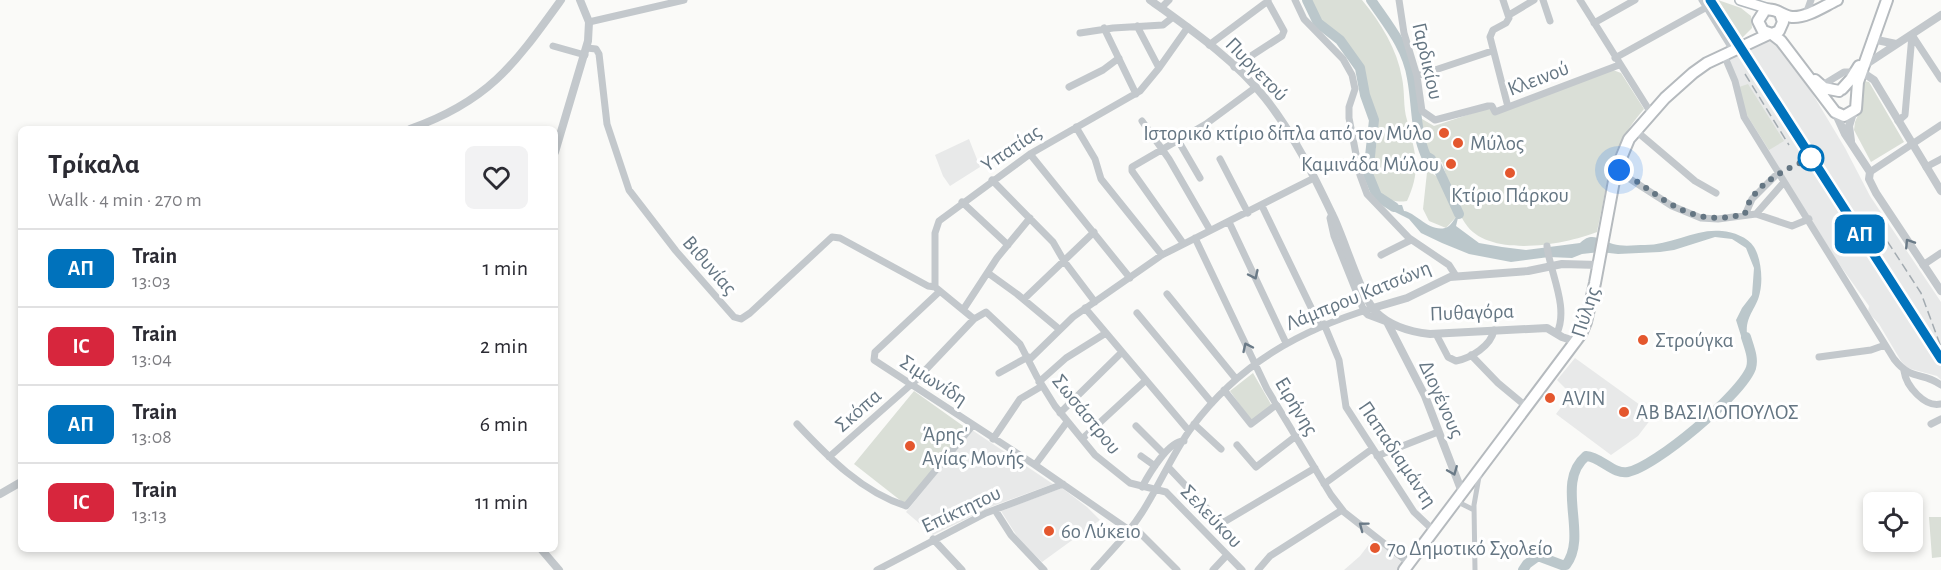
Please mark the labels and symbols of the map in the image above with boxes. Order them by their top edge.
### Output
street label: Γαρδικίου [1408,21,1447,102]
street label: Πυργετού [1221,33,1292,105]
street label: Κλεινού [1505,57,1572,100]
street label: Υπατίας [978,121,1045,176]
place label: Ιστορικό κτίριο δίπλα από τον Μύλο [1143,123,1432,144]
marker: Ιστορικό κτίριο δίπλα από τον Μύλο [1437,126,1451,140]
place label: Μύλος [1470,133,1524,154]
marker: Μύλος [1451,136,1465,150]
unlabelled marker [1798,145,1824,171]
place label: Καμινάδα Μύλου [1301,154,1439,175]
your location [1604,155,1634,185]
marker: Καμινάδα Μύλου [1444,157,1458,171]
marker: Κτίριο Πάρκου [1503,166,1517,180]
place label: Κτίριο Πάρκου [1451,185,1569,206]
line badge: ΑΠ [1833,214,1887,254]
street label: Βιθυνίας [679,232,741,299]
one-way arrow [1905,238,1916,249]
street label: Λάμπρου Κατσώνη [1283,257,1434,334]
one-way arrow [1246,268,1258,279]
street label: Πύλης [1567,284,1603,340]
street label: Πυθαγόρα [1429,301,1515,324]
place label: Στρούγκα [1655,330,1734,351]
marker: Στρούγκα [1636,333,1650,347]
one-way arrow [1242,342,1254,353]
street label: Σιμωνίδη [896,351,971,410]
street label: Διογένους [1415,357,1468,441]
street label: Σωσάστρου [1048,370,1125,458]
street label: Ειρήνης [1271,373,1322,439]
street label: Σκόπα [831,385,885,436]
place label: AVIN [1562,388,1606,409]
marker: AVIN [1543,391,1557,405]
street label: Παπαδιαμάντη [1354,397,1441,511]
place label: ΑΒ ΒΑΣΙΛΟΠΟΥΛΟΣ [1636,402,1799,423]
marker: ΑΒ ΒΑΣΙΛΟΠΟΥΛΟΣ [1617,405,1631,419]
place label: Άρης' Αγίας Μονής [922,424,1024,469]
marker: Άρης' Αγίας Μονής [903,439,917,453]
one-way arrow [1446,464,1458,475]
street label: Σελεύκου [1177,481,1247,552]
street label: Επίκτητου [918,482,1004,537]
place label: 6ο Λύκειο [1061,521,1141,542]
one-way arrow [1359,522,1370,533]
marker: 6ο Λύκειο [1042,524,1056,538]
place label: 7ο Δημοτικό Σχολείο [1387,538,1553,559]
marker: 7ο Δημοτικό Σχολείο [1368,541,1382,555]

